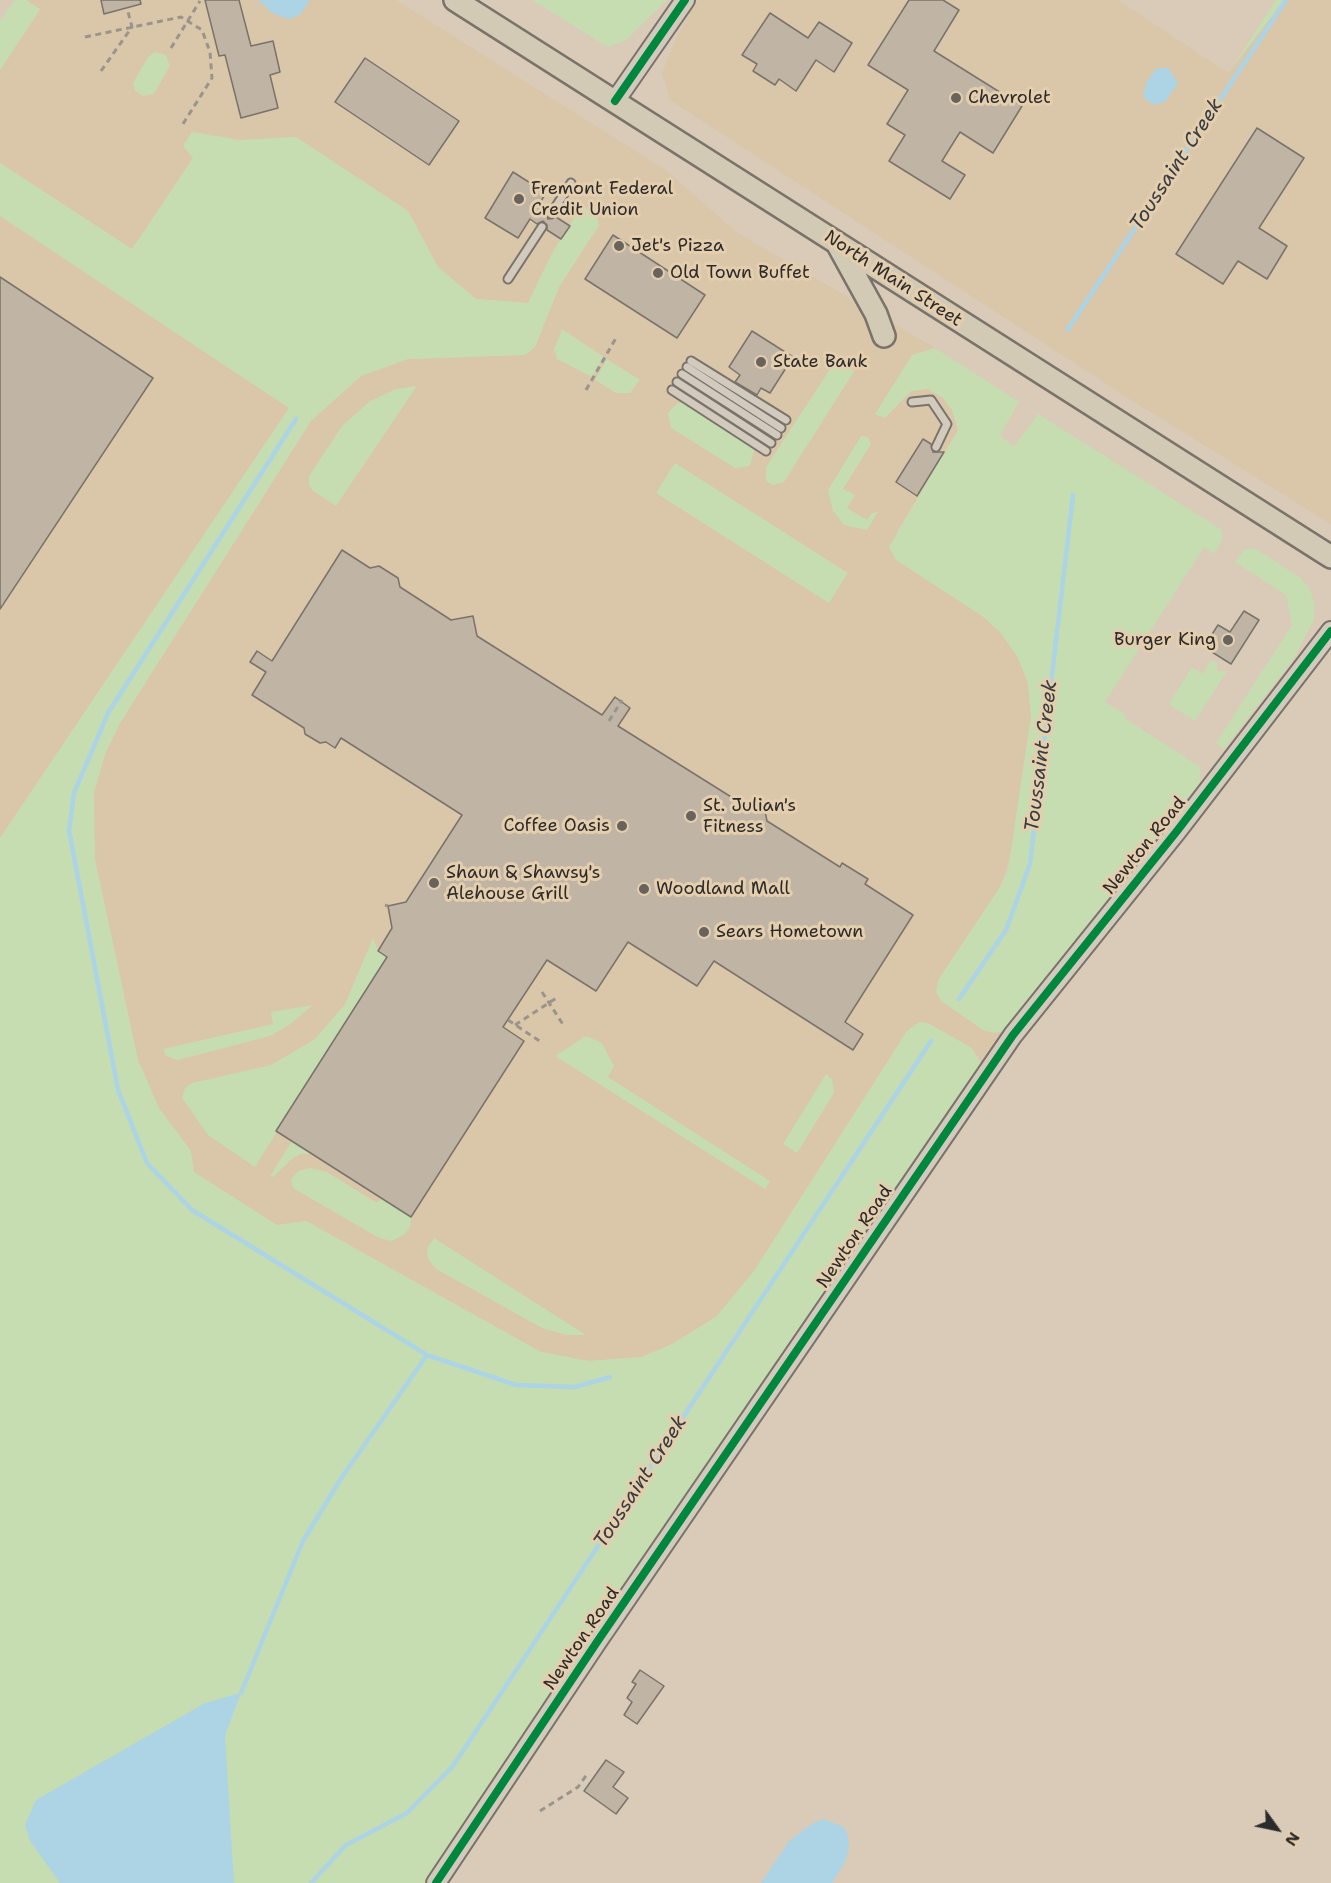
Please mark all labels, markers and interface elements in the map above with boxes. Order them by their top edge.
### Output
place label: Chevrolet [968,87,1051,109]
marker: Chevrolet [949,91,963,105]
water label: Toussaint Creek [1125,94,1229,236]
place label: Fremont Federal Credit Union [531,178,673,220]
marker: Fremont Federal Credit Union [512,192,526,206]
street label: North Main Street [820,226,966,332]
place label: Jet's Pizza [631,235,724,257]
marker: Jet's Pizza [612,239,626,253]
place label: Old Town Buffet [670,262,810,284]
marker: Old Town Buffet [651,266,665,280]
place label: State Bank [773,351,868,373]
marker: State Bank [754,355,768,369]
place label: Burger King [1114,629,1216,651]
marker: Burger King [1221,633,1235,647]
water label: Toussaint Creek [1021,679,1063,833]
street label: Newton Road [1099,793,1191,899]
place label: St. Julian's Fitness [703,795,796,838]
marker: St. Julian's Fitness [684,809,698,823]
place label: Coffee Oasis [503,815,610,837]
marker: Coffee Oasis [615,819,629,833]
place label: Shaun & Shawsy's Alehouse Grill [446,862,600,904]
marker: Shaun & Shawsy's Alehouse Grill [427,876,441,890]
place label: Woodland Mall [656,878,790,900]
marker: Woodland Mall [637,882,651,896]
place label: Sears Hometown [716,921,863,943]
marker: Sears Hometown [697,925,711,939]
street label: Newton Road [813,1181,897,1293]
water label: Toussaint Creek [589,1411,693,1553]
street label: Newton Road [540,1583,624,1695]
north arrow [1247,1799,1307,1859]
text: N [1280,1828,1305,1850]

